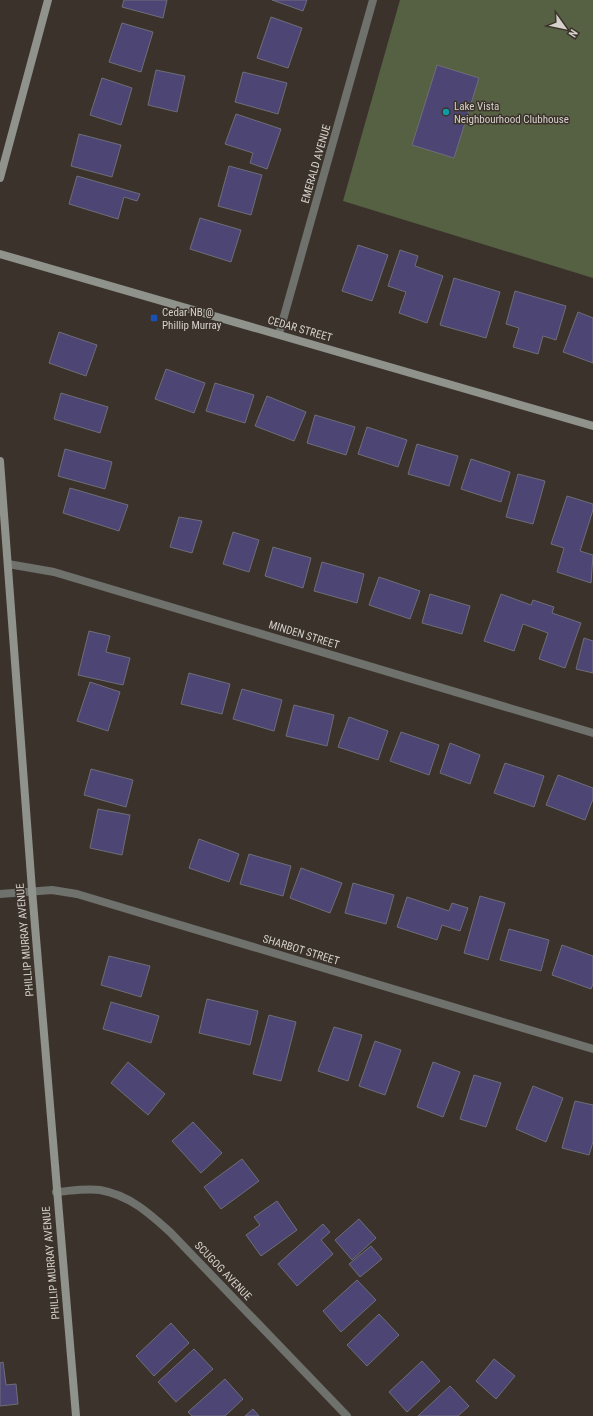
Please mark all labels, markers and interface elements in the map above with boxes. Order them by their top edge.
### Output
north arrow [545,8,585,48]
text: N [566,27,580,40]
place label: Lake Vista Neighbourhood Clubhouse [454,100,569,126]
marker: Lake Vista Neighbourhood Clubhouse [441,107,451,117]
street label: EMERALD AVENUE [299,123,334,205]
place label: Cedar NB @ Phillip Murray [162,306,222,332]
marker: Cedar NB @ Phillip Murray [149,313,159,323]
street label: CEDAR STREET [266,314,334,345]
street label: MINDEN STREET [267,618,341,652]
street label: PHILLIP MURRAY AVENUE [14,882,36,997]
street label: SHARBOT STREET [261,932,341,968]
street label: PHILLIP MURRAY AVENUE [40,1205,62,1320]
street label: SCUGOG AVENUE [192,1239,255,1303]

